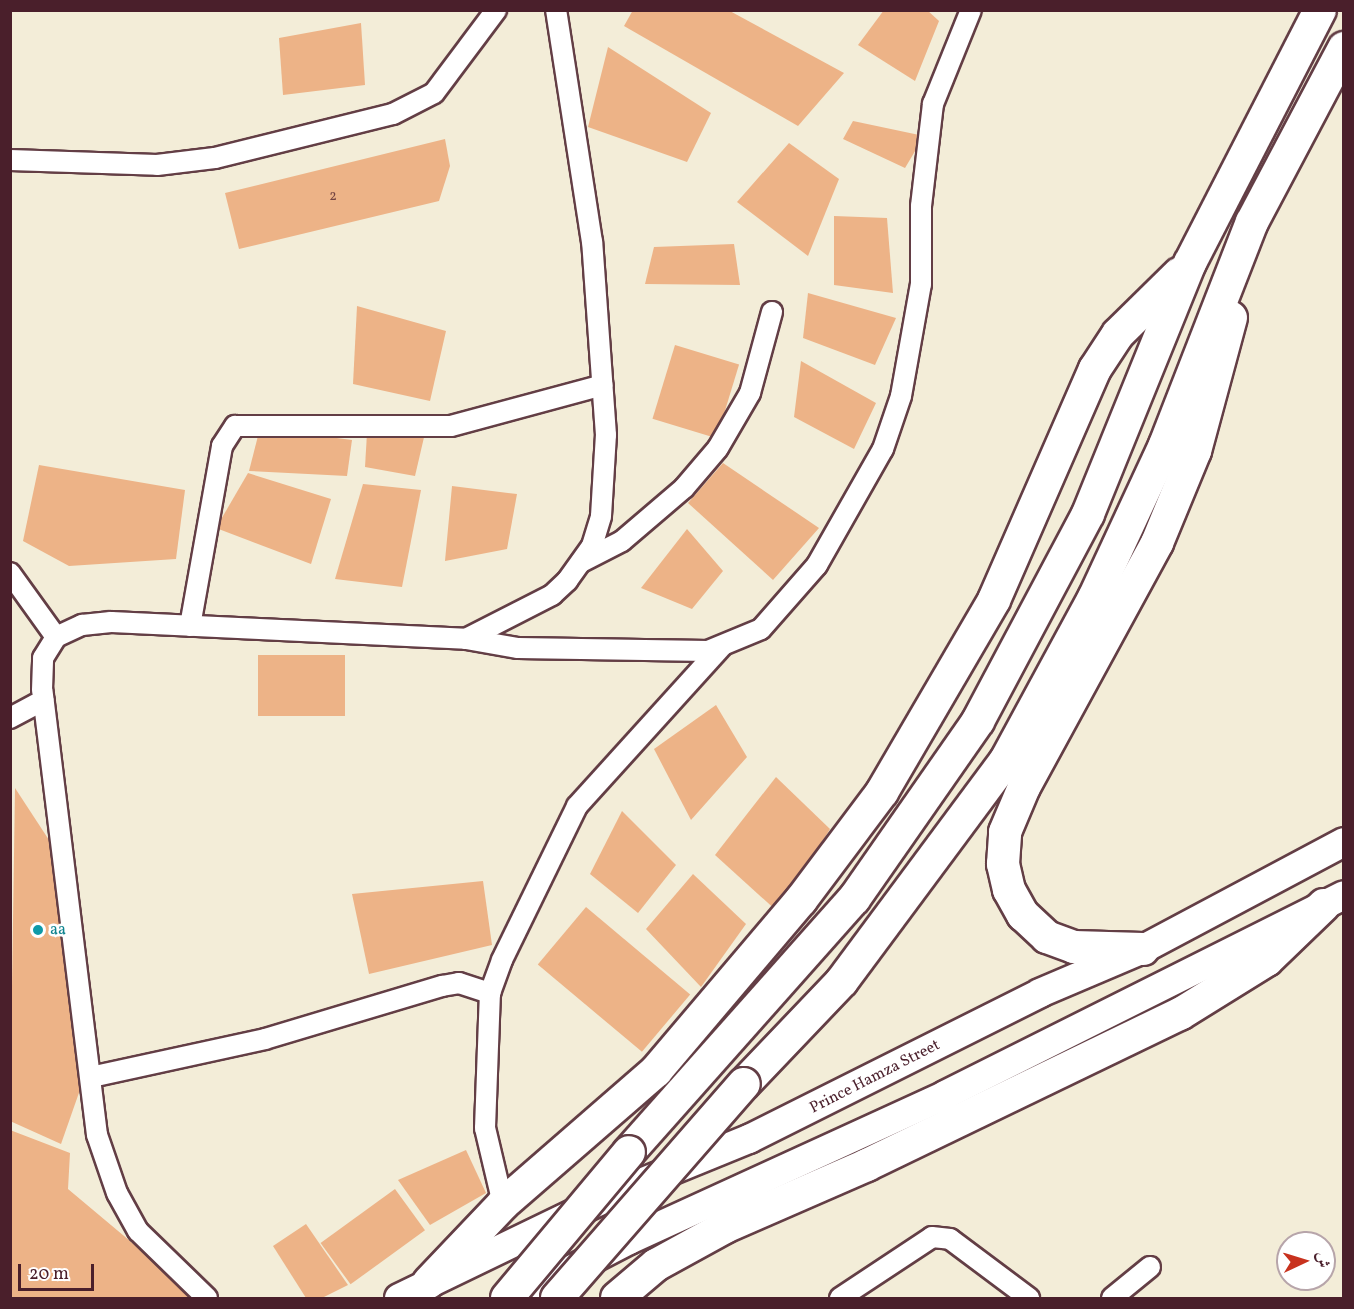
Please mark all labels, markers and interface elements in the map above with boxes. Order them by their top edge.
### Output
house number: 2 [329,189,337,205]
place label: aa [50,920,66,940]
marker: aa [31,923,45,937]
street label: Prince Hamza Street [807,1036,943,1118]
north arrow [1276,1231,1336,1291]
text: ش [1310,1251,1333,1269]
scale bar [21,1252,98,1290]
text: 20 m [29,1262,69,1287]

